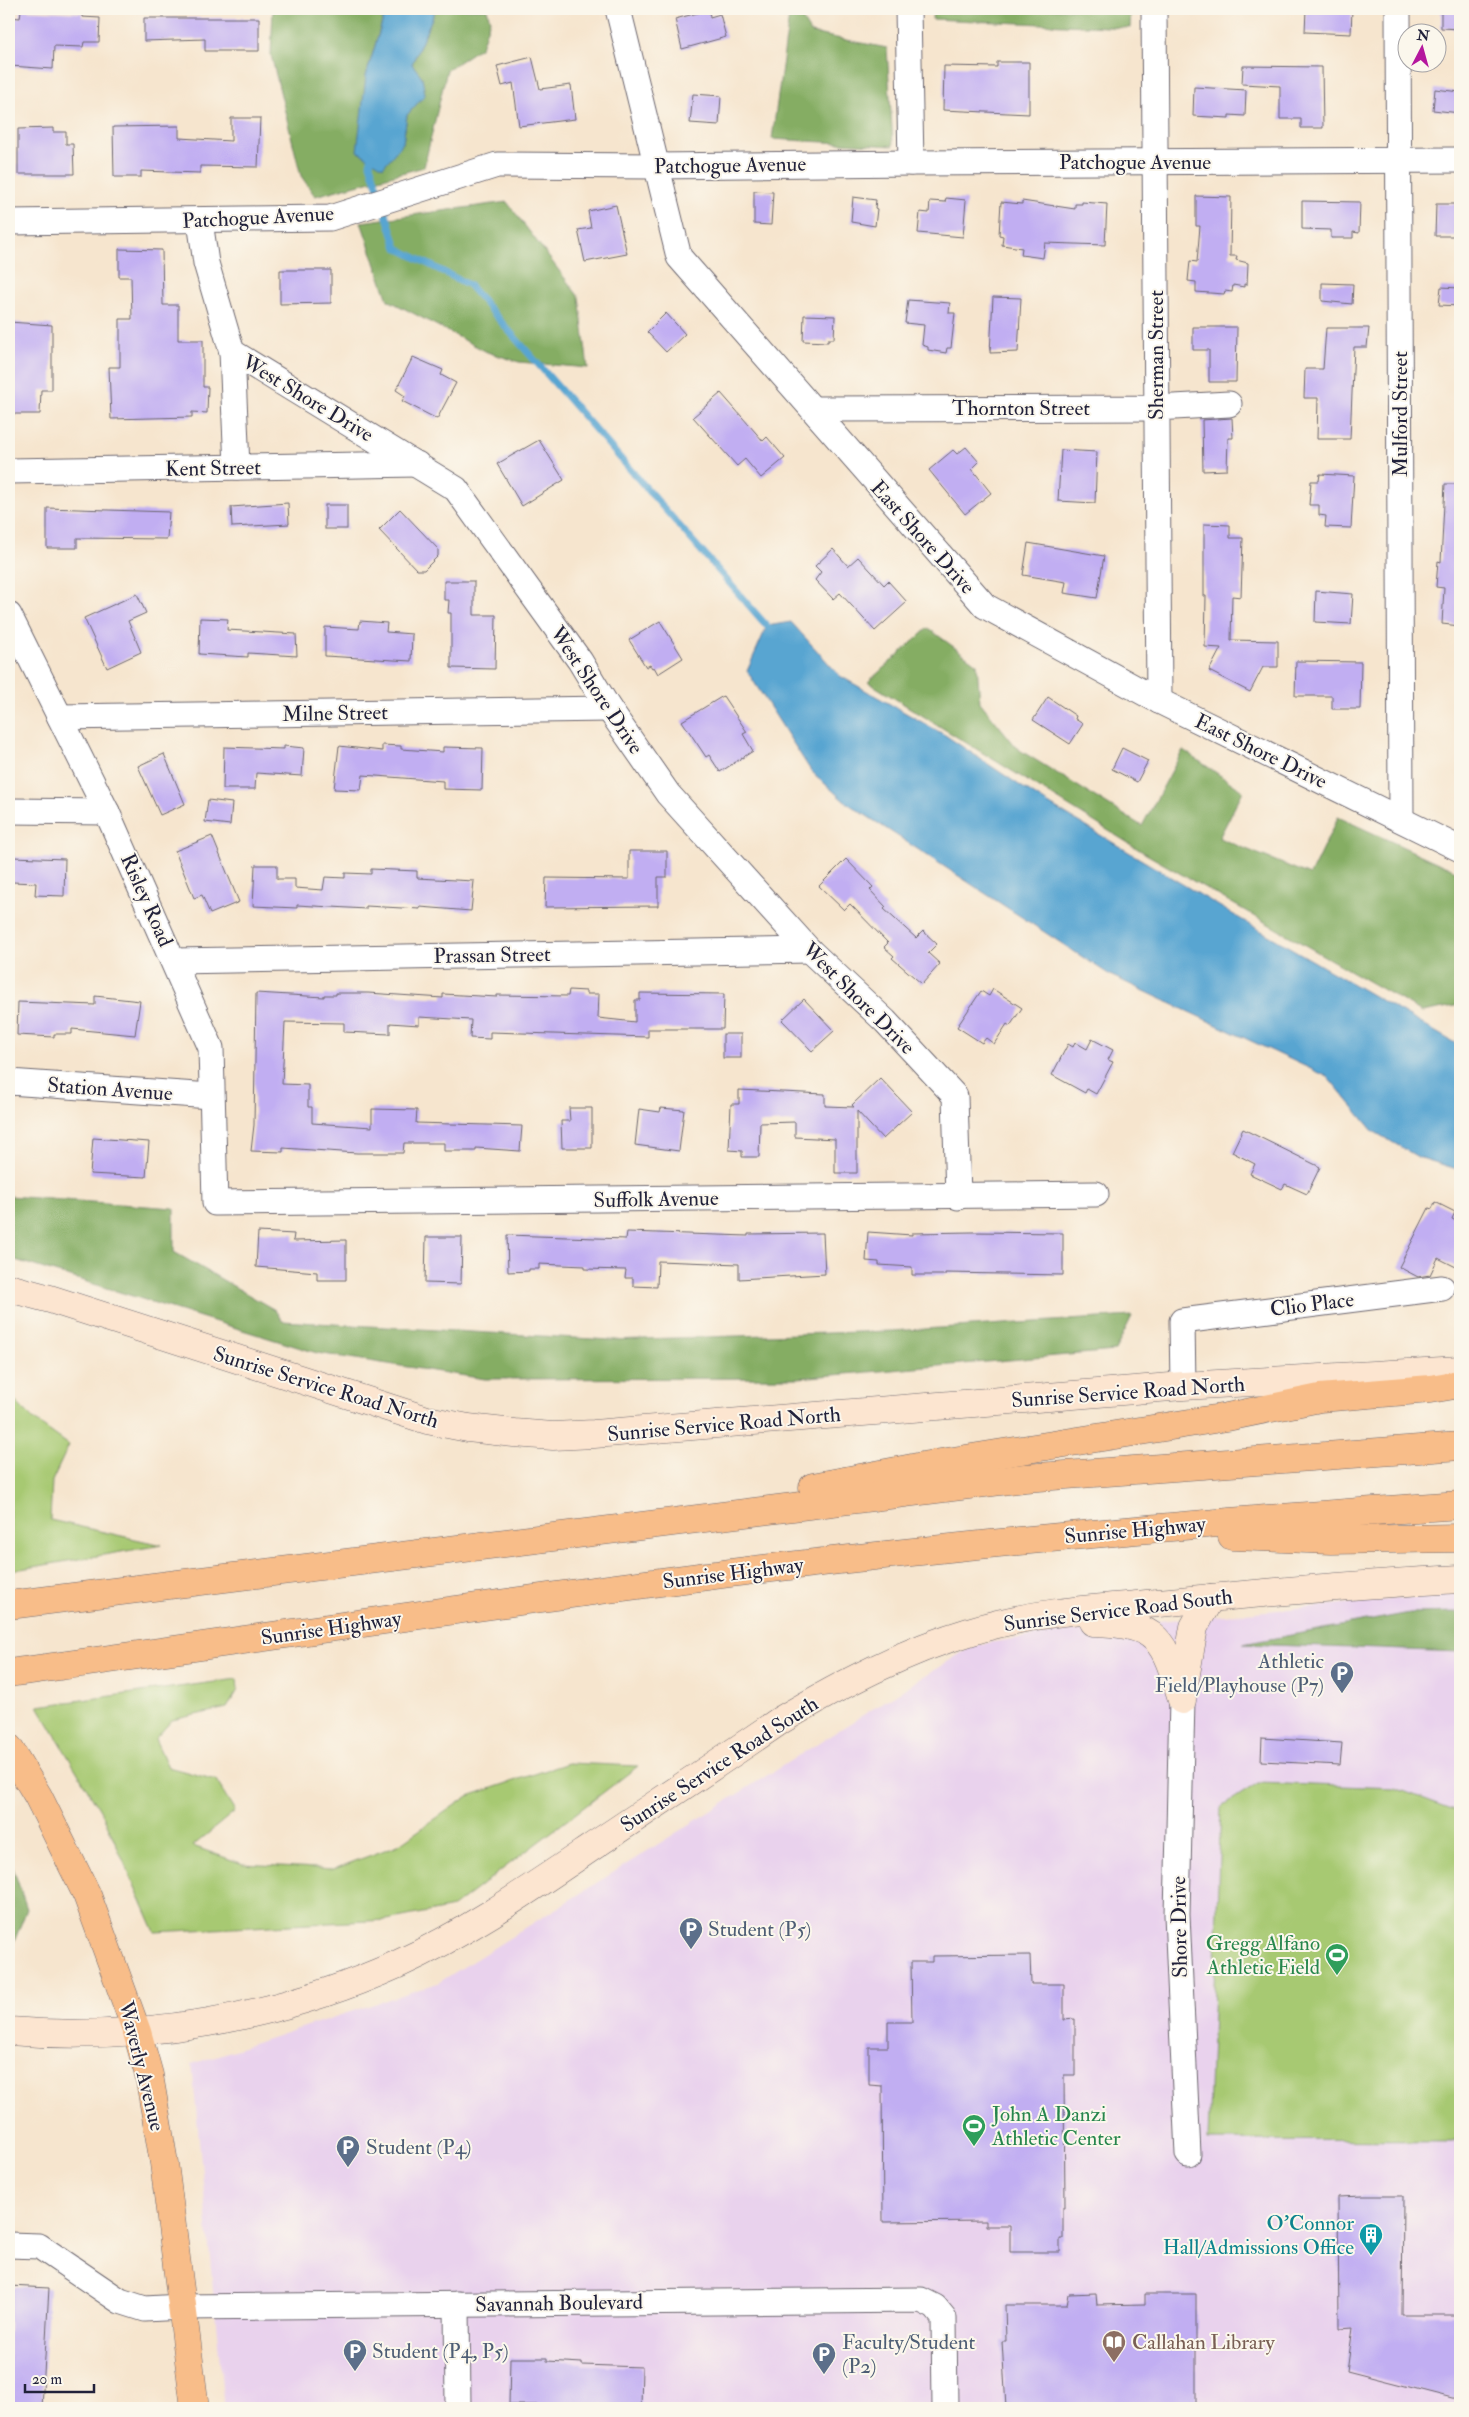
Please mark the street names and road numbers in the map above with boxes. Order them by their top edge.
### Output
street label: Patchogue Avenue [1059,149,1211,176]
street label: Patchogue Avenue [654,151,807,180]
street label: Patchogue Avenue [181,200,335,235]
street label: Sherman Street [1143,290,1170,420]
street label: West Shore Drive [236,348,379,448]
street label: Mulford Street [1387,351,1414,477]
street label: Thornton Street [952,395,1090,422]
street label: Kent Street [165,454,261,483]
street label: East Shore Drive [864,475,981,600]
street label: West Shore Drive [543,620,649,760]
street label: Milne Street [282,699,388,728]
street label: East Shore Drive [1190,708,1332,795]
street label: Risley Road [114,849,179,952]
street label: West Shore Drive [796,936,921,1061]
street label: Prassan Street [433,941,551,970]
street label: Station Avenue [46,1072,174,1107]
street label: Suffolk Avenue [593,1185,719,1214]
street label: Clio Place [1269,1286,1356,1323]
street label: Sunrise Service Road North [210,1340,442,1435]
street label: Sunrise Service Road North [1010,1371,1246,1414]
street label: Sunrise Service Road North [606,1401,842,1448]
street label: Sunrise Highway [1063,1511,1207,1550]
street label: Sunrise Highway [661,1551,806,1596]
street label: Sunrise Service Road South [1002,1583,1234,1638]
street label: Sunrise Highway [259,1605,404,1652]
street label: Sunrise Service Road South [615,1690,823,1839]
street label: Shore Drive [1165,1876,1194,1978]
street label: Waverly Avenue [112,1997,171,2134]
street label: Savannah Boulevard [475,2289,644,2318]

